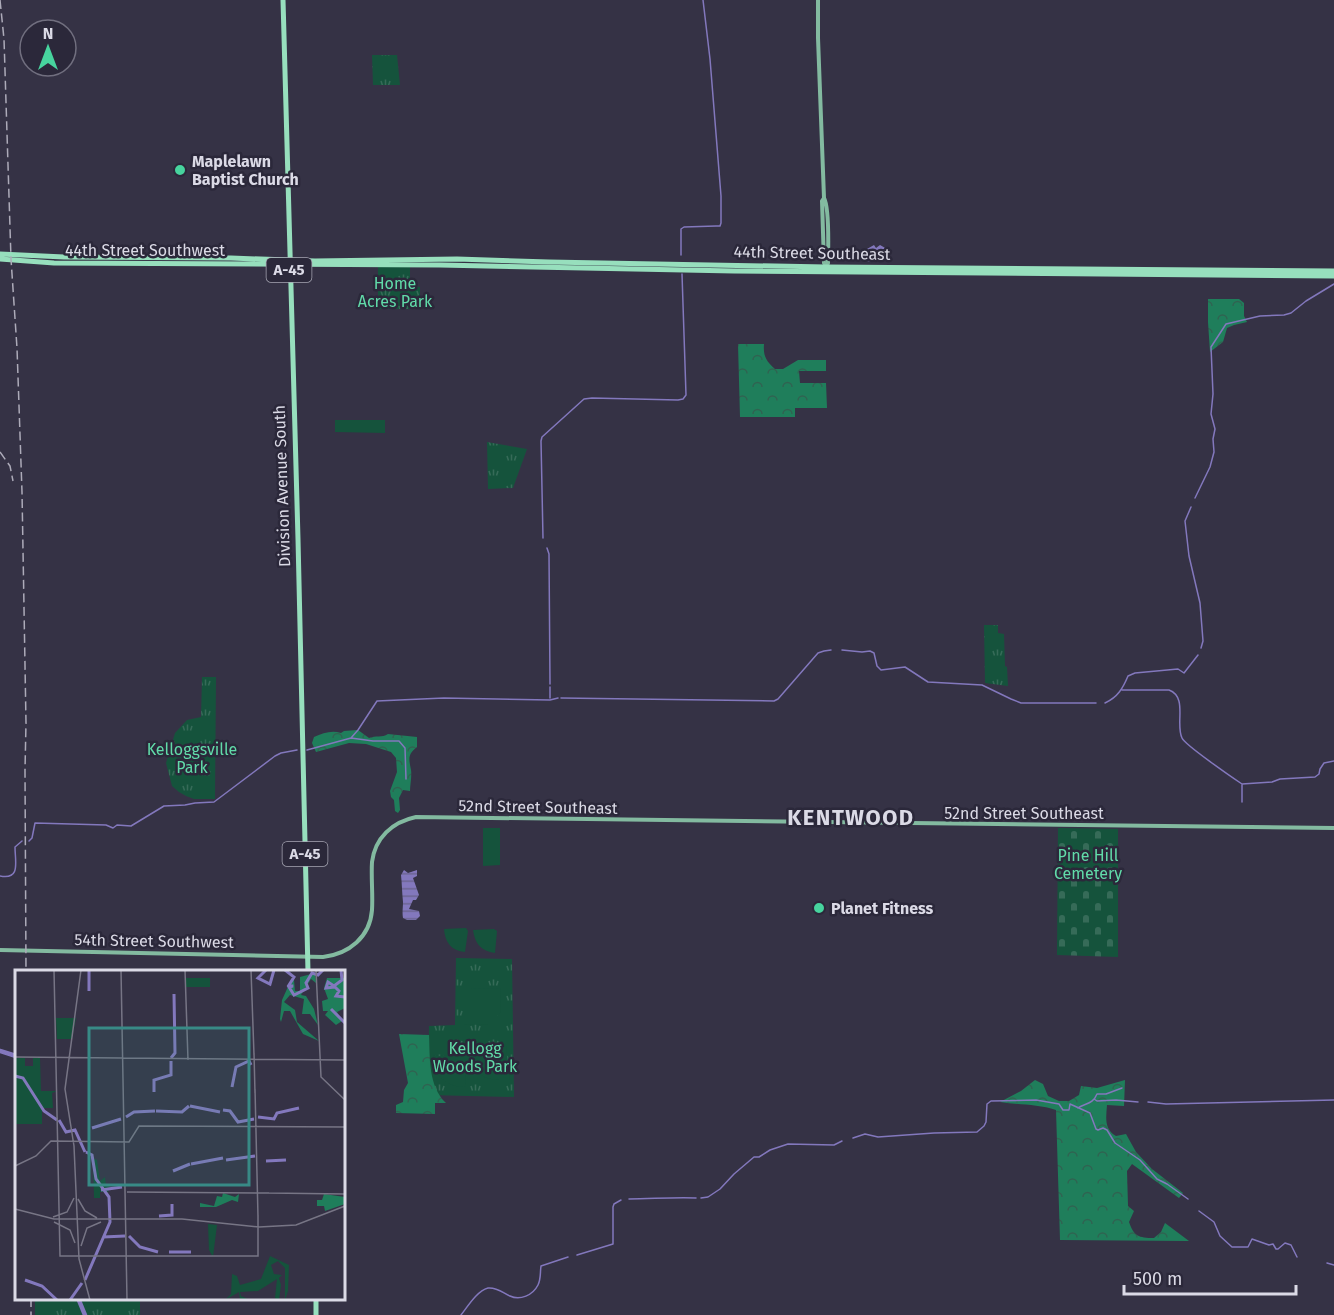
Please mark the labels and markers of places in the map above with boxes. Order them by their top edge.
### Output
place label: Maplelawn Baptist Church [192,152,299,189]
marker: Maplelawn Baptist Church [173,163,187,177]
place label: Planet Fitness [831,899,934,918]
marker: Planet Fitness [812,901,826,915]

